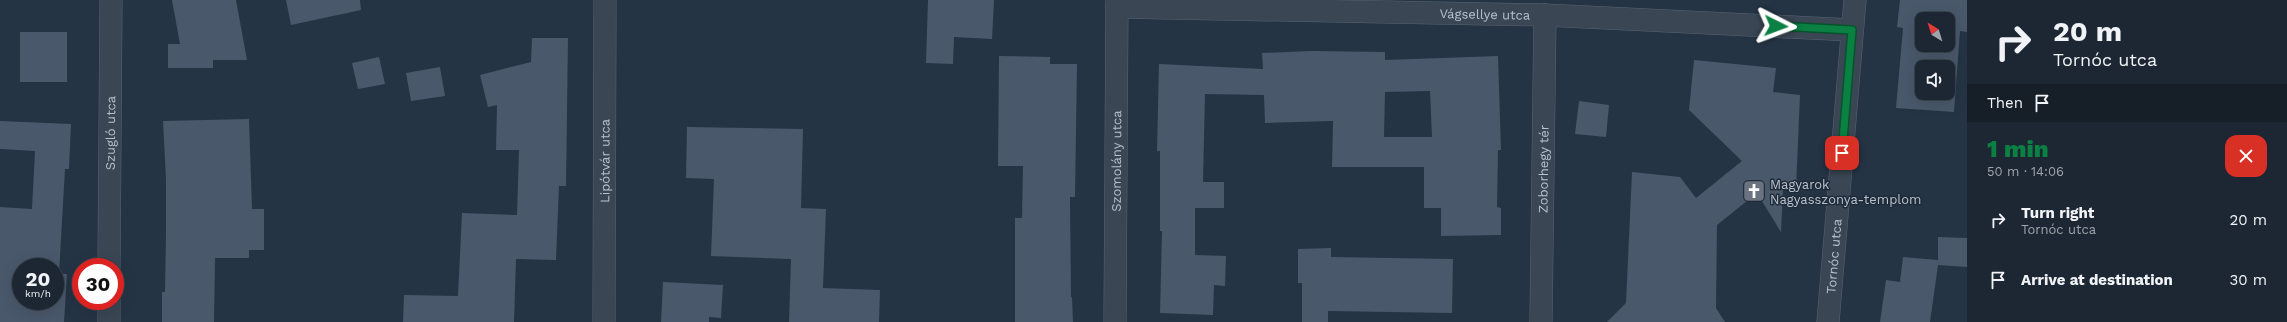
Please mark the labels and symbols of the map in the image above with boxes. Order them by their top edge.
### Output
position arrow [1755,5,1797,47]
street label: Vágsellye utca [1439,6,1531,23]
north arrow [1915,12,1955,52]
street label: Szugló utca [103,95,118,170]
street label: Szomolány utca [1109,110,1124,212]
street label: Lipótvár utca [597,118,613,203]
street label: Zoborhegy tér [1535,125,1552,213]
pin [1825,136,1859,170]
place label: Magyarok Nagyasszonya-templom [1770,177,1921,207]
church icon: Magyarok Nagyasszonya-templom [1741,178,1767,204]
street label: Tornóc utca [1823,217,1845,294]
speed limit sign: 30 [72,258,124,310]

